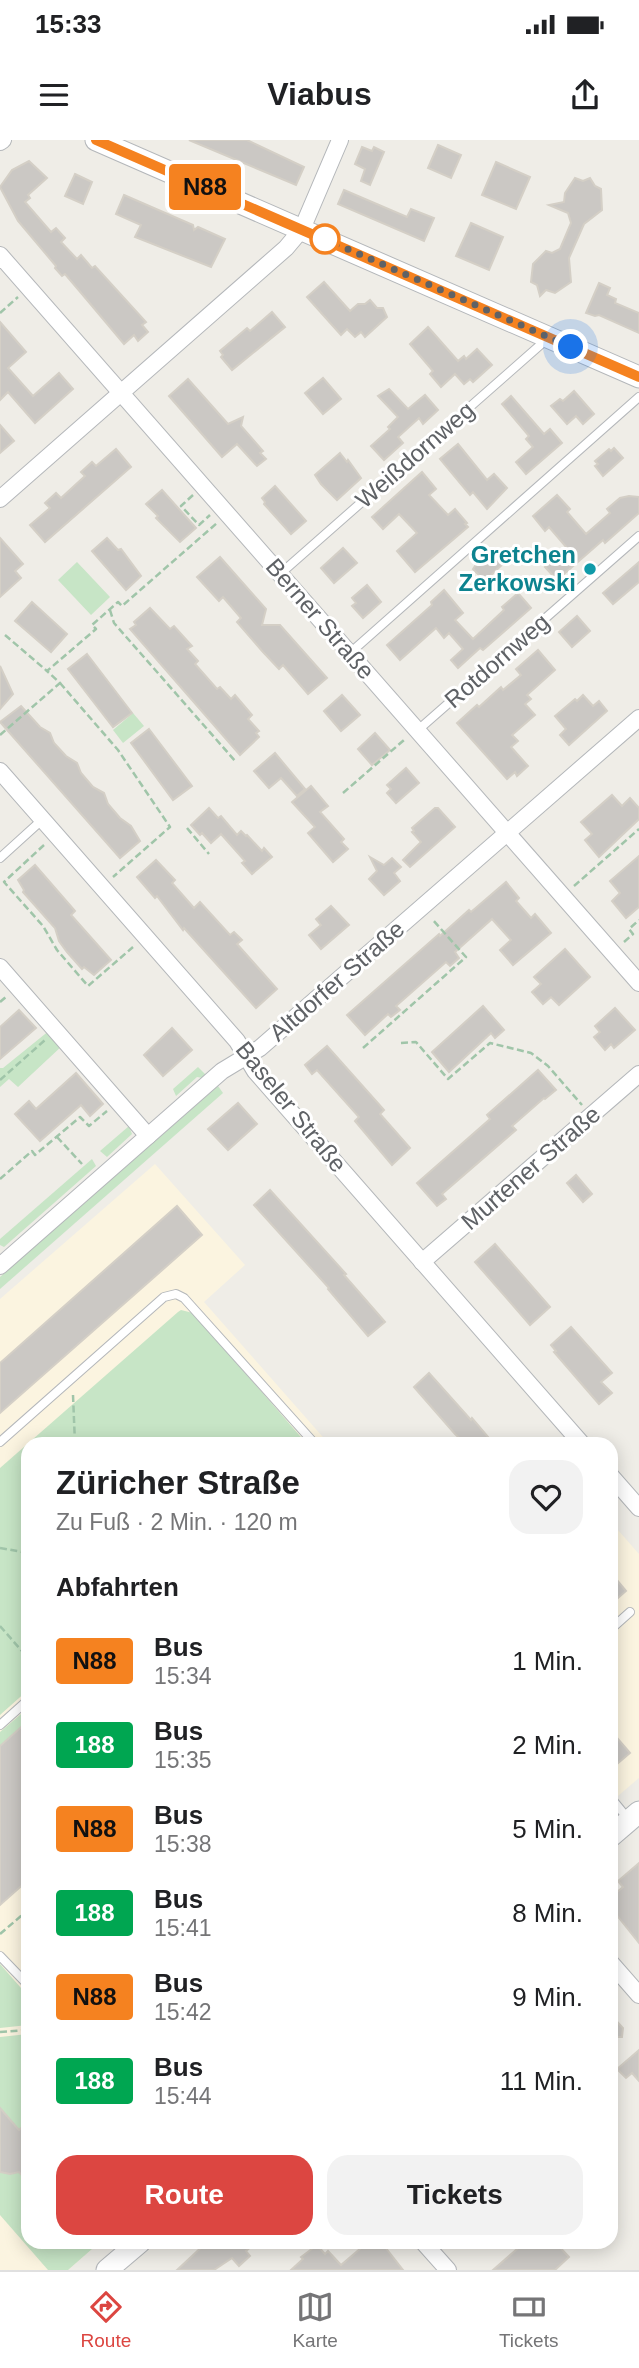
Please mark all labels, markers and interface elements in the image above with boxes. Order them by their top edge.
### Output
text: 15:33 [35,9,102,39]
icon: menu [35,76,73,114]
text: Viabus [267,76,372,112]
icon: share [566,76,604,114]
line badge: N88 [165,164,245,210]
text: N88 [183,173,227,200]
unlabelled marker [310,224,340,254]
your location [553,329,588,364]
street label: Weißdornweg [350,396,479,513]
place label: Gretchen Zerkowski [459,541,576,596]
street label: Berner Straße [261,553,380,684]
marker: Gretchen Zerkowski [582,561,598,577]
street label: Rotdornweg [439,608,554,713]
street label: Altdorfer Straße [264,915,409,1046]
street label: Baseler Straße [231,1036,352,1177]
street label: Murtener Straße [456,1100,605,1235]
button: heart [509,1460,583,1534]
text: Züricher Straße [56,1464,300,1501]
text: Zu Fuß · 2 Min. · 120 m [56,1509,298,1535]
text: Abfahrten [56,1572,179,1602]
text: Bus [154,1632,203,1662]
text: 1 Min. [512,1646,583,1676]
text: N88 [72,1647,117,1674]
text: 15:34 [154,1663,212,1689]
text: Bus [154,1716,203,1746]
text: 2 Min. [512,1730,583,1760]
text: 188 [74,1731,115,1758]
text: 15:35 [154,1747,212,1773]
text: Bus [154,1800,203,1830]
text: 5 Min. [512,1814,583,1844]
text: N88 [72,1815,117,1842]
text: 15:38 [154,1831,212,1857]
text: Bus [154,1884,203,1914]
text: 8 Min. [512,1898,583,1928]
text: 188 [74,1899,115,1926]
text: 15:41 [154,1915,212,1941]
text: Bus [154,1968,203,1998]
text: 9 Min. [512,1982,583,2012]
text: N88 [72,1983,117,2010]
text: 15:42 [154,1999,212,2025]
text: Bus [154,2052,203,2082]
text: 11 Min. [500,2066,583,2096]
text: 188 [74,2067,115,2094]
text: 15:44 [154,2083,212,2109]
button: Route [56,2155,313,2235]
button: Tickets [327,2155,583,2235]
tab: Route [81,2288,131,2352]
tab: Karte [292,2288,338,2352]
tab: Tickets [499,2288,558,2352]

